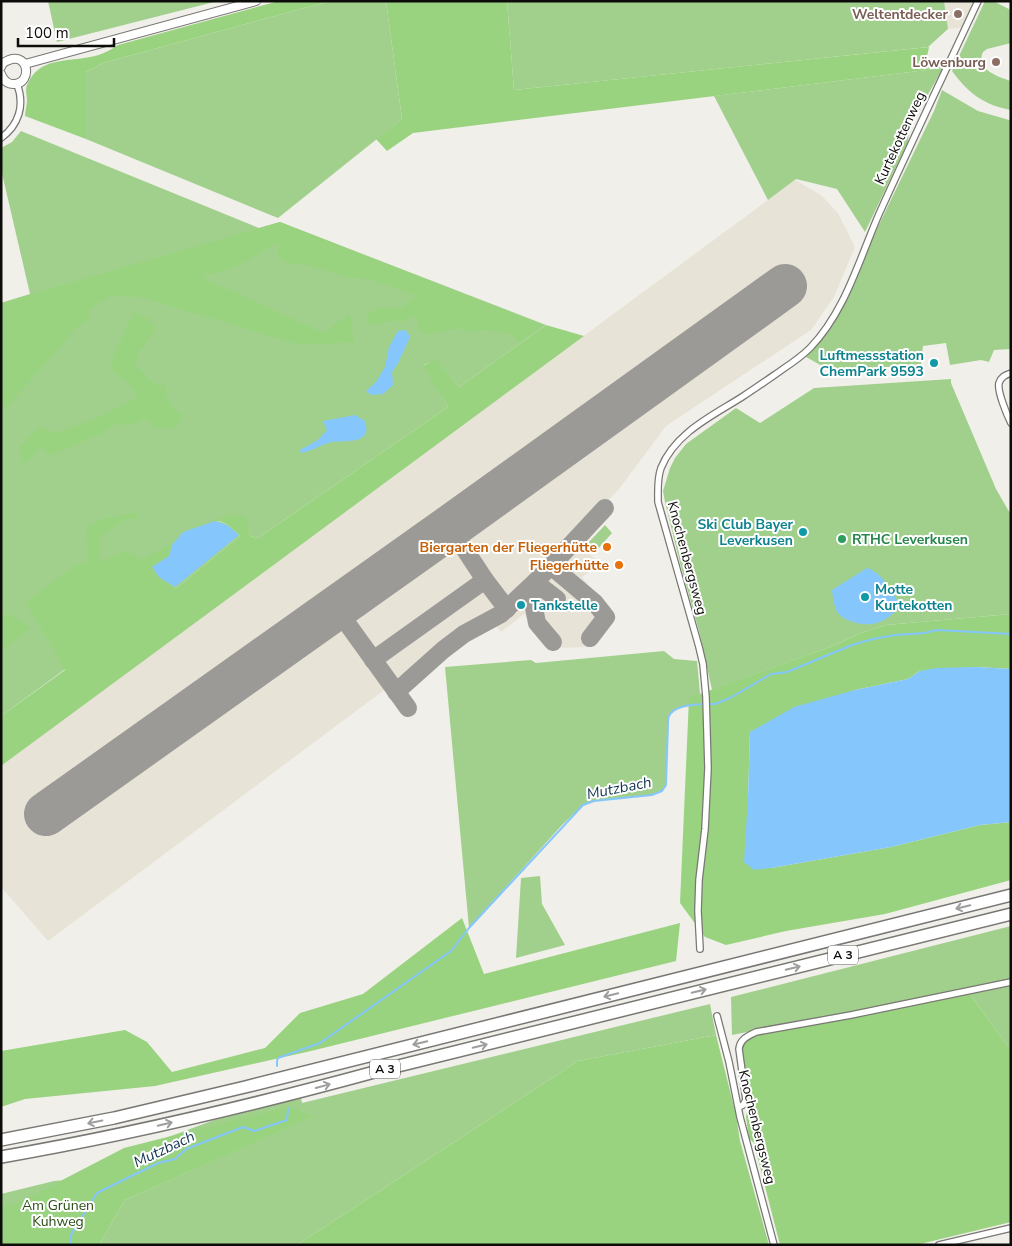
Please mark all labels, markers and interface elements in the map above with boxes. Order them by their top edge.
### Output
place label: Weltentdecker [852,5,949,24]
marker: Weltentdecker [952,8,964,20]
scale bar [18,15,114,47]
text: 100 m [25,23,69,43]
place label: Löwenburg [912,53,986,72]
marker: Löwenburg [990,56,1002,68]
street label: Kurtekottenweg [870,88,930,188]
place label: Luftmessstation ChemPark 9593 [820,346,924,381]
marker: Luftmessstation ChemPark 9593 [928,357,940,369]
street label: Knochenbergsweg [663,499,711,617]
place label: Ski Club Bayer Leverkusen [698,515,794,550]
marker: Ski Club Bayer Leverkusen [797,526,809,538]
place label: RTHC Leverkusen [852,530,968,549]
marker: RTHC Leverkusen [836,533,848,545]
place label: Biergarten der Fliegerhütte [420,538,597,557]
marker: Biergarten der Fliegerhütte [601,541,613,553]
place label: Fliegerhütte [530,556,609,575]
marker: Fliegerhütte [613,559,625,571]
place label: Motte Kurtekotten [875,580,952,615]
marker: Motte Kurtekotten [859,591,871,603]
place label: Tankstelle [531,596,598,615]
marker: Tankstelle [515,599,527,611]
water label: Mutzbach [585,772,653,804]
one-way arrow [956,903,972,912]
road number: A 3 [828,946,858,964]
one-way arrow [785,963,801,972]
one-way arrow [691,986,707,995]
one-way arrow [604,991,620,1000]
one-way arrow [412,1039,428,1048]
one-way arrow [471,1041,487,1050]
road number: A 3 [370,1060,400,1078]
street label: Knochenbergsweg [734,1068,780,1186]
one-way arrow [314,1081,330,1090]
one-way arrow [87,1117,103,1127]
one-way arrow [156,1119,172,1128]
water label: Mutzbach [130,1126,198,1172]
park label: Am Grünen Kuhweg [22,1196,94,1231]

